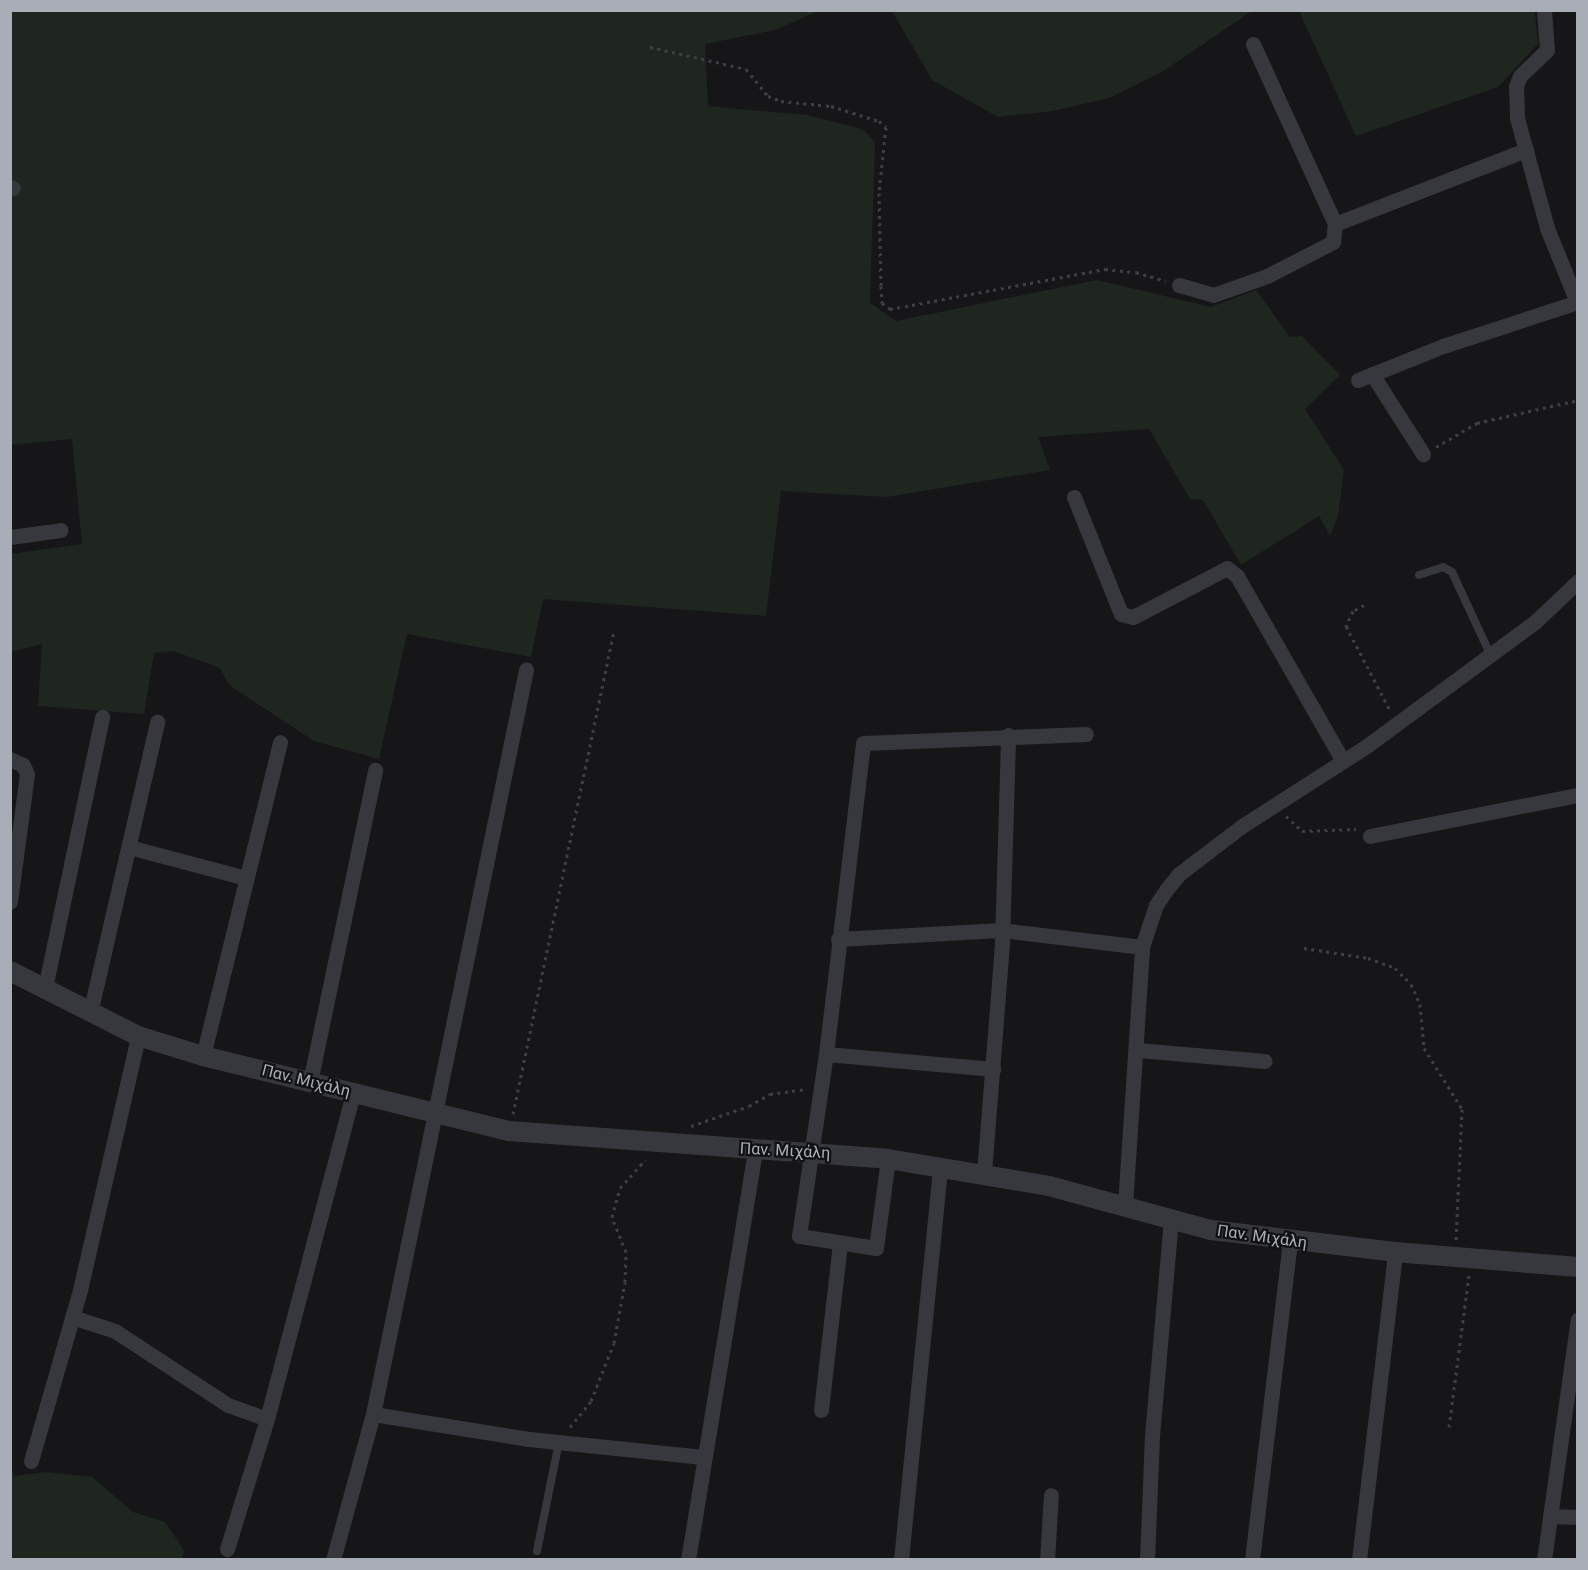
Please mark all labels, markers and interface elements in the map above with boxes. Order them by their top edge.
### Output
street label: Παν. Μιχάλη [260,1061,352,1101]
street label: Παν. Μιχάλη [739,1139,831,1163]
street label: Παν. Μιχάλη [1216,1221,1308,1253]

